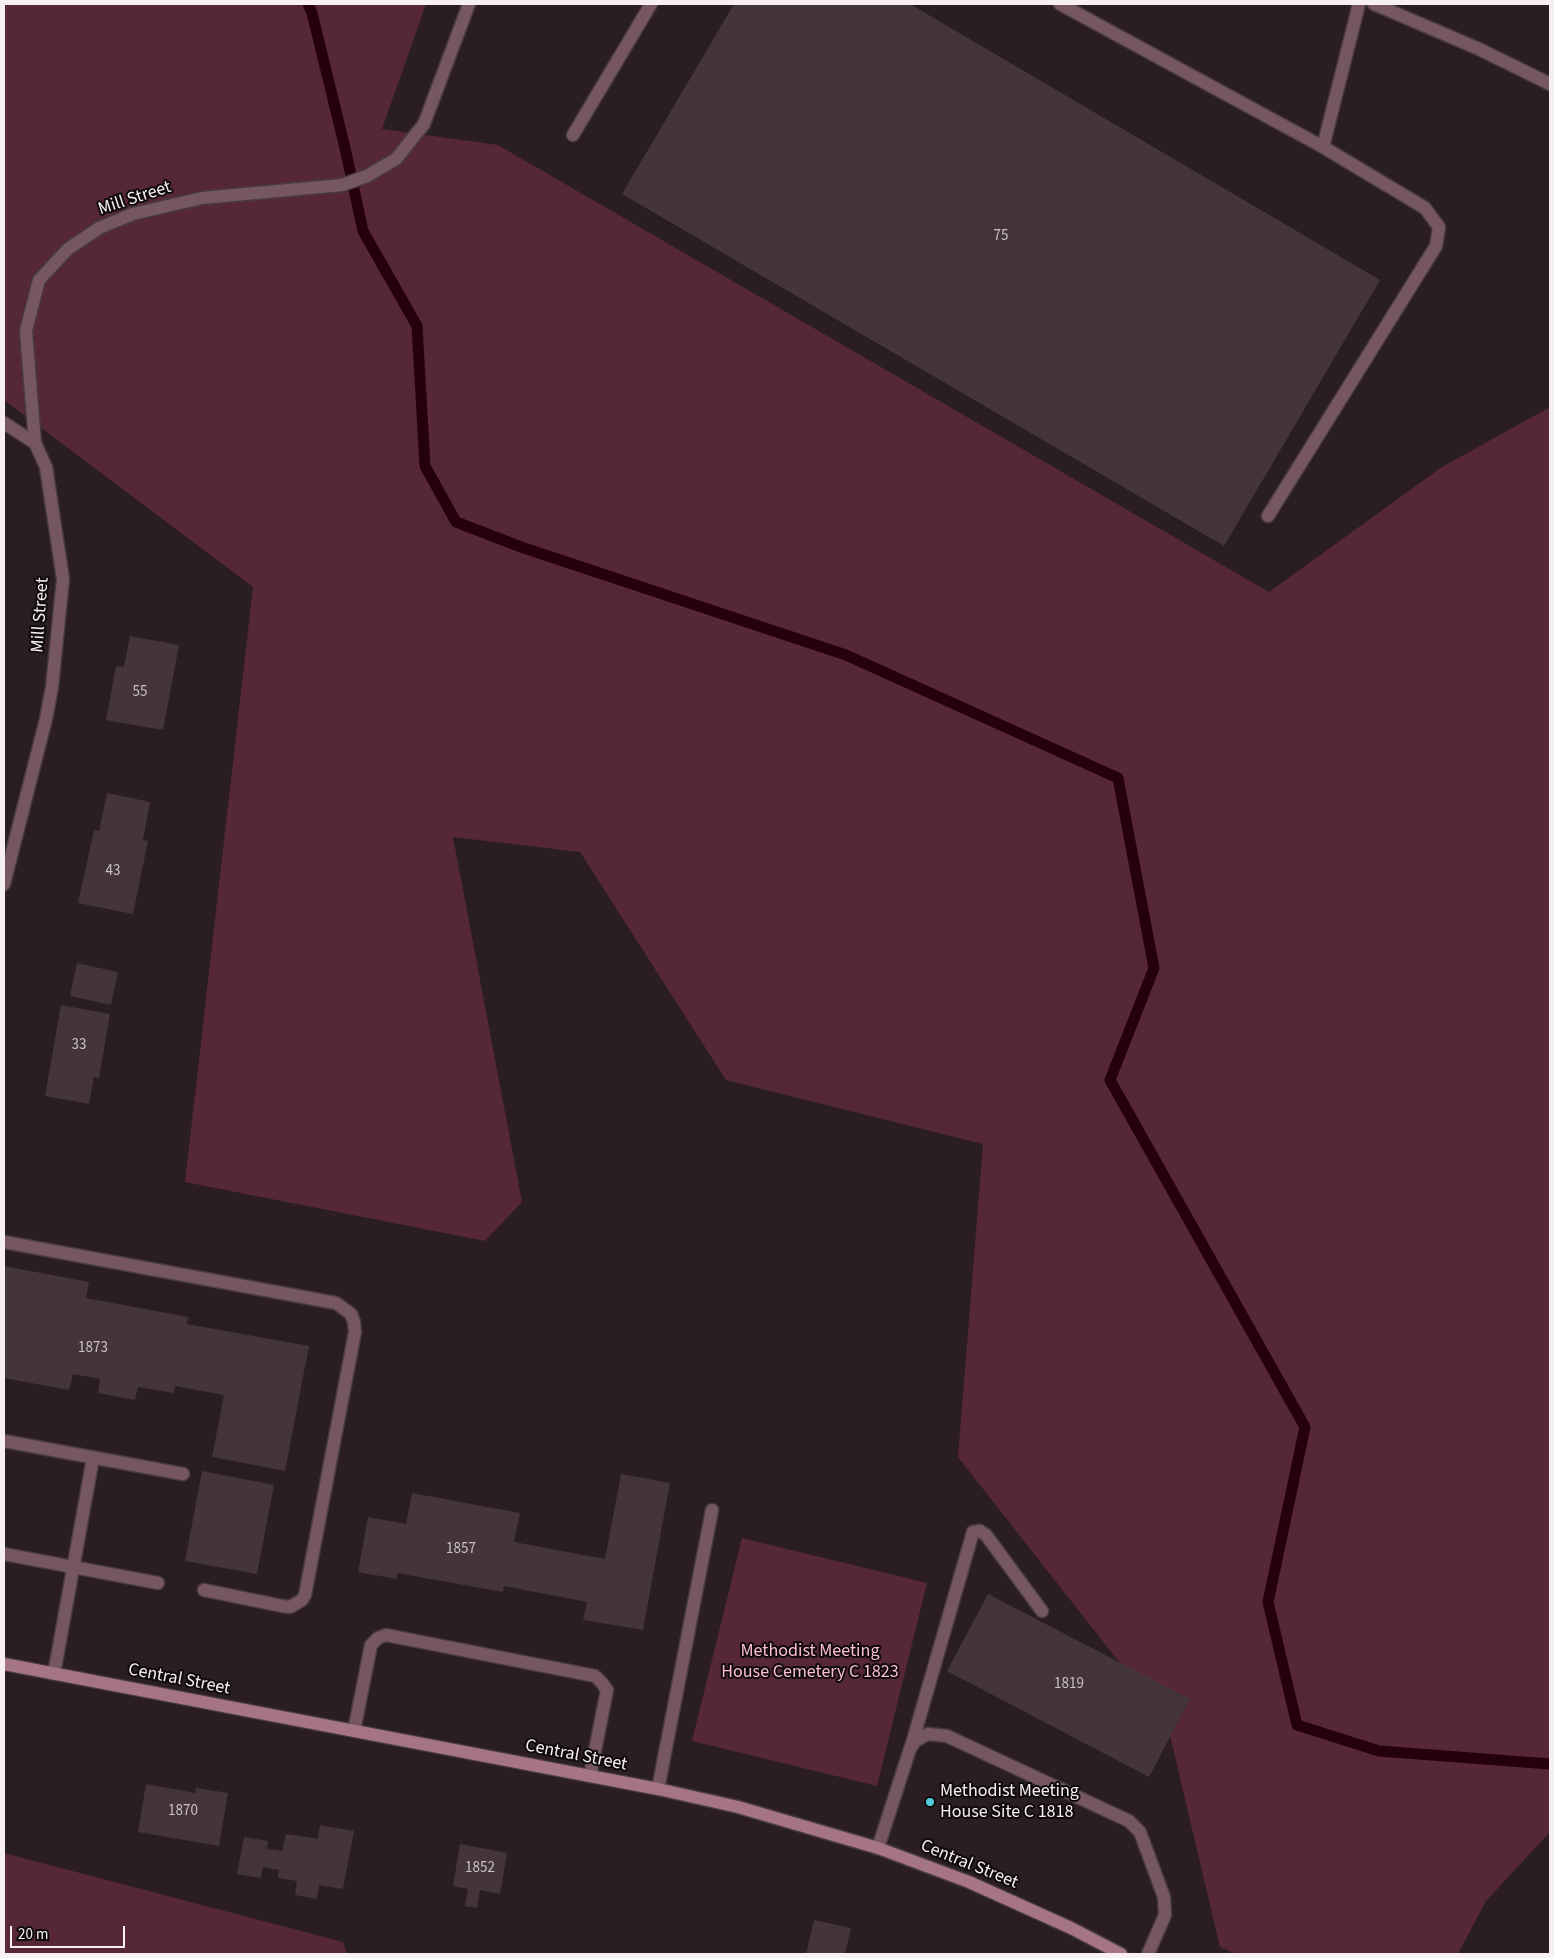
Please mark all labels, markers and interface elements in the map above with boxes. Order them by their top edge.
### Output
street label: Mill Street [96,177,174,221]
house number: 75 [994,228,1008,246]
street label: Mill Street [28,577,54,653]
house number: 55 [133,684,147,702]
house number: 43 [106,863,120,881]
house number: 33 [72,1037,86,1055]
house number: 1873 [78,1340,108,1358]
house number: 1857 [446,1541,476,1559]
park label: Methodist Meeting House Cemetery C 1823 [721,1641,899,1684]
street label: Central Street [126,1660,232,1700]
house number: 1819 [1054,1676,1084,1694]
street label: Central Street [523,1736,629,1776]
place label: Methodist Meeting House Site C 1818 [940,1781,1079,1824]
marker: Methodist Meeting House Site C 1818 [924,1796,936,1808]
house number: 1870 [168,1803,198,1821]
street label: Central Street [917,1836,1021,1894]
house number: 1852 [465,1860,495,1878]
scale bar [12,1916,128,1948]
text: 20 m [18,1924,48,1945]

